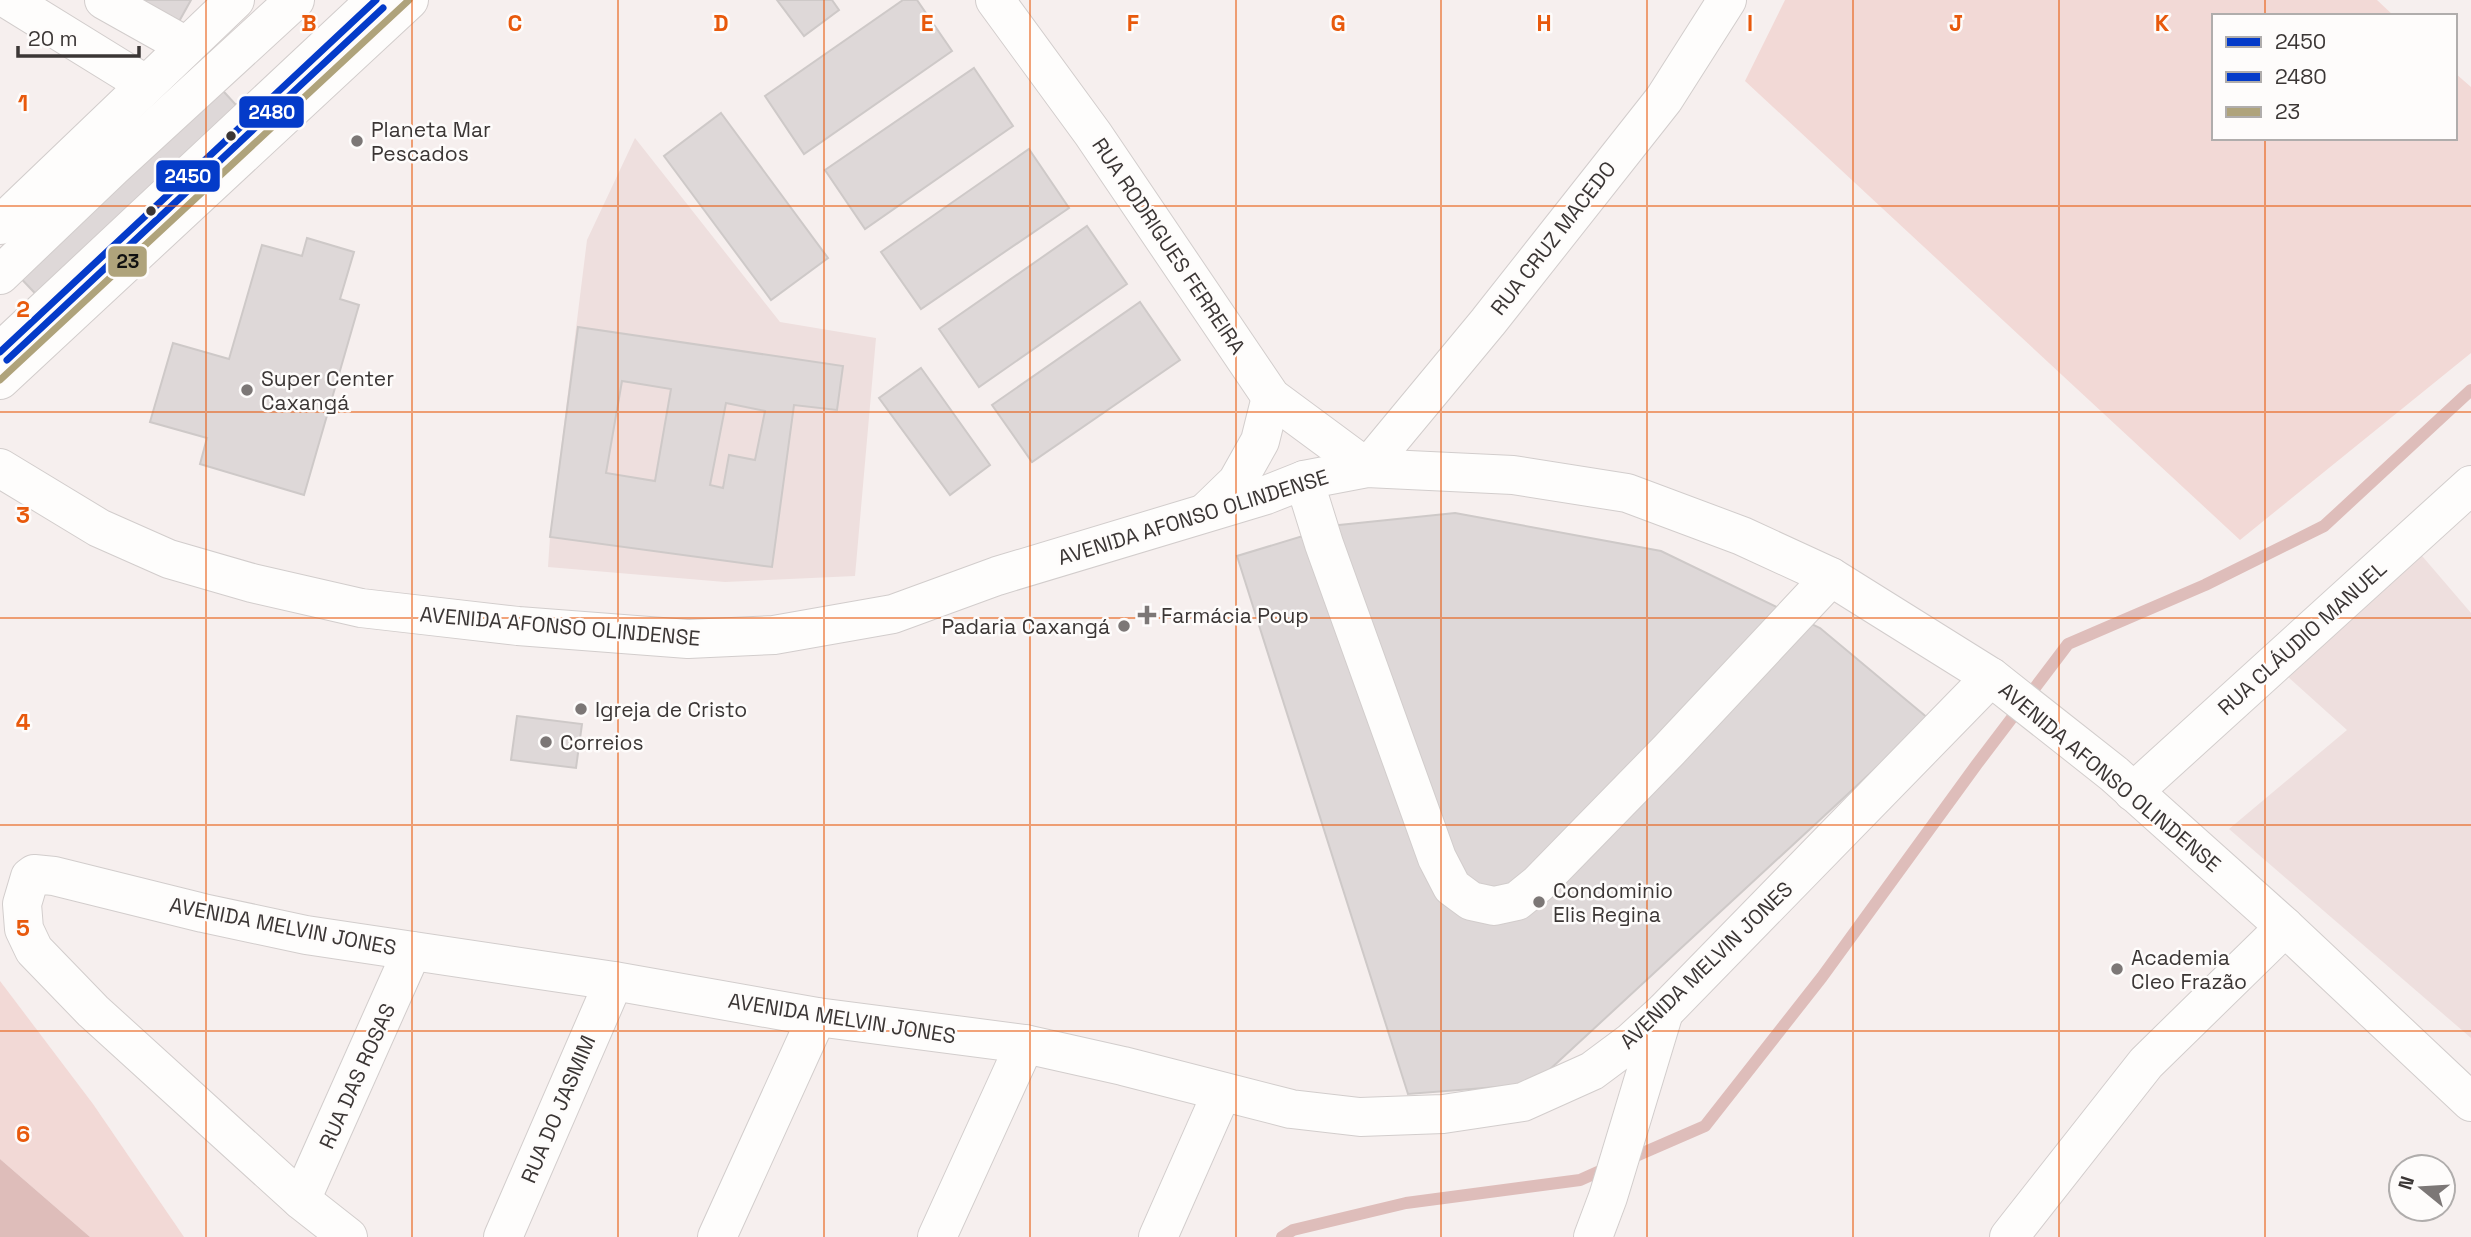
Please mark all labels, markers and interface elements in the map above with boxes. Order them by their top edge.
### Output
text: B [301,8,317,38]
text: C [508,8,522,38]
text: D [713,8,729,38]
text: E [921,8,933,38]
text: F [1127,8,1139,38]
text: G [1330,8,1346,38]
text: H [1536,8,1552,38]
text: I [1747,8,1753,38]
text: J [1949,8,1963,38]
text: K [2155,8,2170,38]
scale bar [18,14,138,58]
legend [2212,14,2457,140]
text: 20 m [28,25,78,52]
text: 2450 [2275,28,2326,55]
text: 2480 [2275,63,2327,90]
text: 1 [18,88,28,118]
line badge: 2480 [238,95,305,129]
text: 23 [2275,98,2300,125]
text: 2480 [249,100,295,125]
place label: Planeta Mar Pescados [371,116,491,167]
unlabelled marker [224,129,238,143]
marker: Planeta Mar Pescados [349,133,365,149]
street label: RUA RODRIGUES FERREIRA [1086,133,1252,359]
street label: RUA CRUZ MACEDO [1484,156,1622,320]
line badge: 2450 [155,159,221,193]
text: 2450 [165,164,211,189]
unlabelled marker [144,204,158,218]
line badge: 23 [107,245,148,278]
text: 23 [117,249,139,274]
text: 2 [16,294,30,324]
place label: Super Center Caxangá [261,365,394,416]
marker: Super Center Caxangá [239,382,255,398]
street label: AVENIDA AFONSO OLINDENSE [1054,463,1332,571]
text: 3 [16,500,30,530]
street label: RUA CLÁUDIO MANUEL [2212,555,2392,721]
street label: AVENIDA AFONSO OLINDENSE [419,600,701,652]
place label: Farmácia Poup [1161,602,1309,629]
marker: Farmácia Poup [1139,607,1155,623]
place label: Padaria Caxangá [941,613,1110,640]
marker: Padaria Caxangá [1116,618,1132,634]
street label: AVENIDA AFONSO OLINDENSE [1994,676,2226,878]
place label: Igreja de Cristo [595,696,747,723]
marker: Igreja de Cristo [573,701,589,717]
text: 4 [16,707,31,737]
place label: Correios [560,729,644,756]
marker: Correios [538,734,554,750]
street label: AVENIDA MELVIN JONES [1614,875,1798,1055]
place label: Condominio Elis Regina [1553,877,1673,928]
street label: AVENIDA MELVIN JONES [167,891,399,961]
marker: Condominio Elis Regina [1531,894,1547,910]
text: 5 [16,913,30,943]
place label: Academia Cleo Frazão [2131,944,2247,995]
marker: Academia Cleo Frazão [2109,961,2125,977]
street label: AVENIDA MELVIN JONES [726,987,958,1049]
street label: RUA DAS ROSAS [313,999,401,1153]
street label: RUA DO JASMIM [515,1031,601,1187]
text: 6 [16,1119,30,1149]
north arrow [2387,1153,2457,1223]
text: N [2392,1173,2420,1193]

